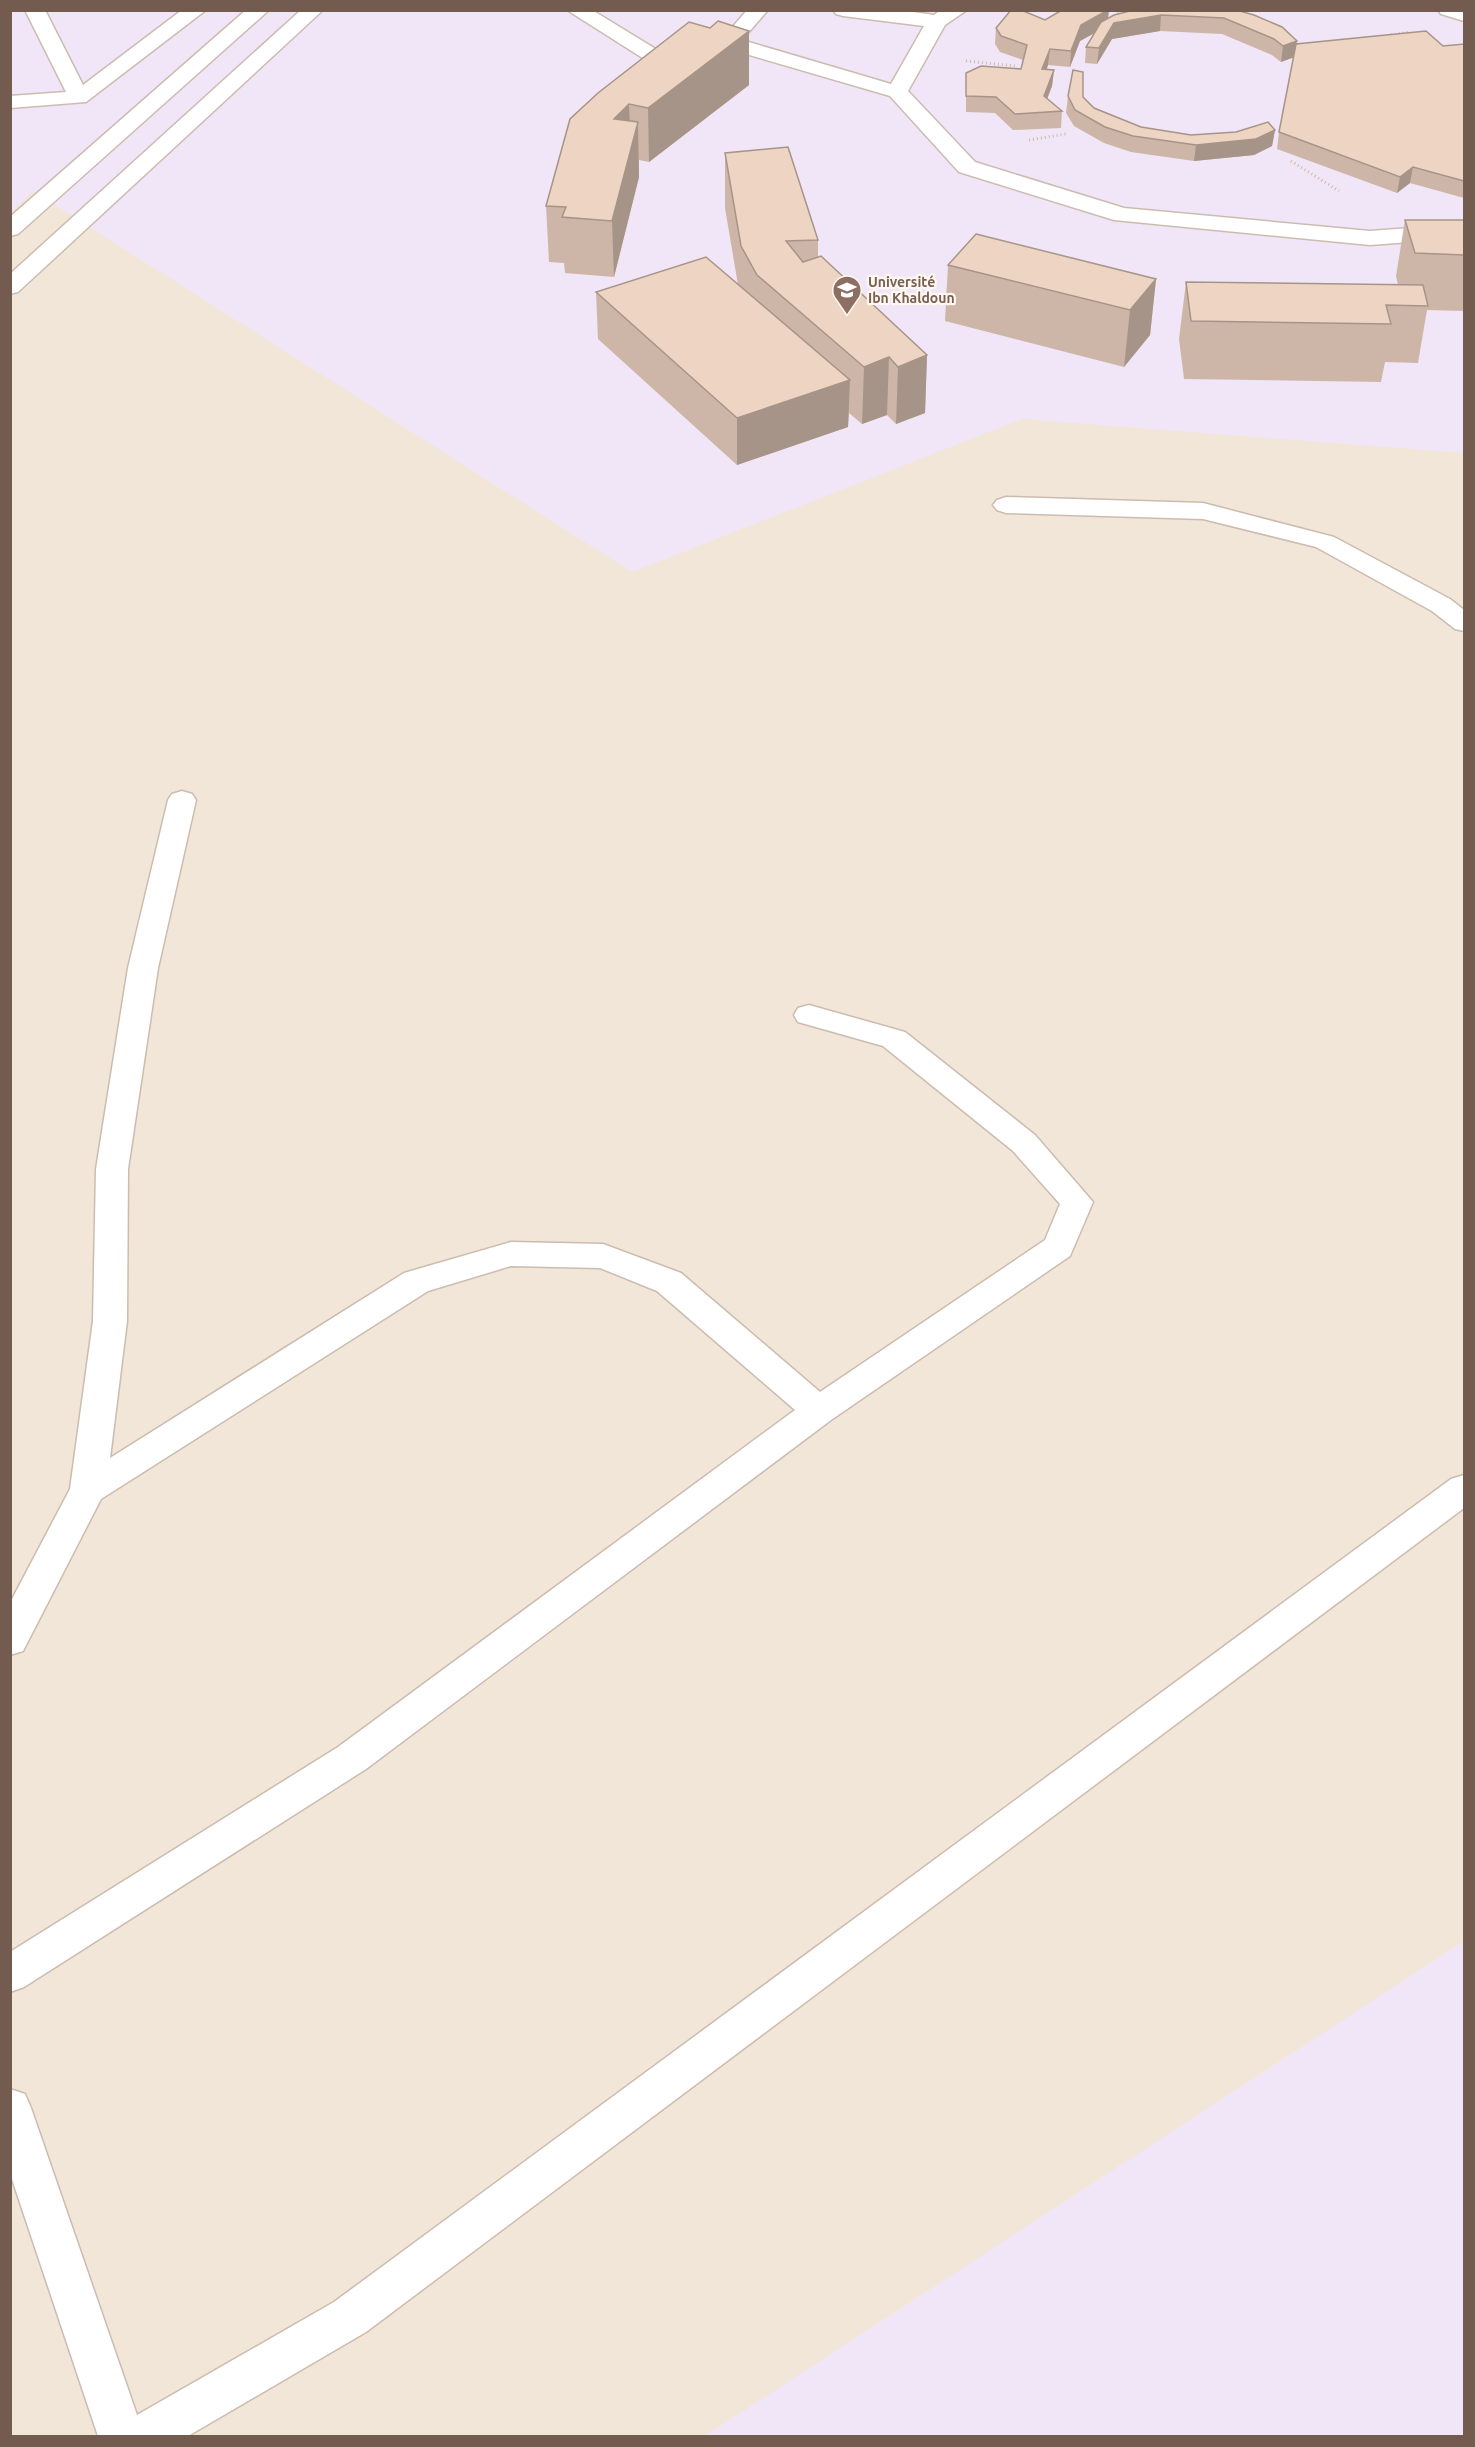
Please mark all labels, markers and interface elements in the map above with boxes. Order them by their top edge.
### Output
school or university icon: Université Ibn Khaldoun [831,274,863,316]
place label: Université Ibn Khaldoun [868,274,955,306]

